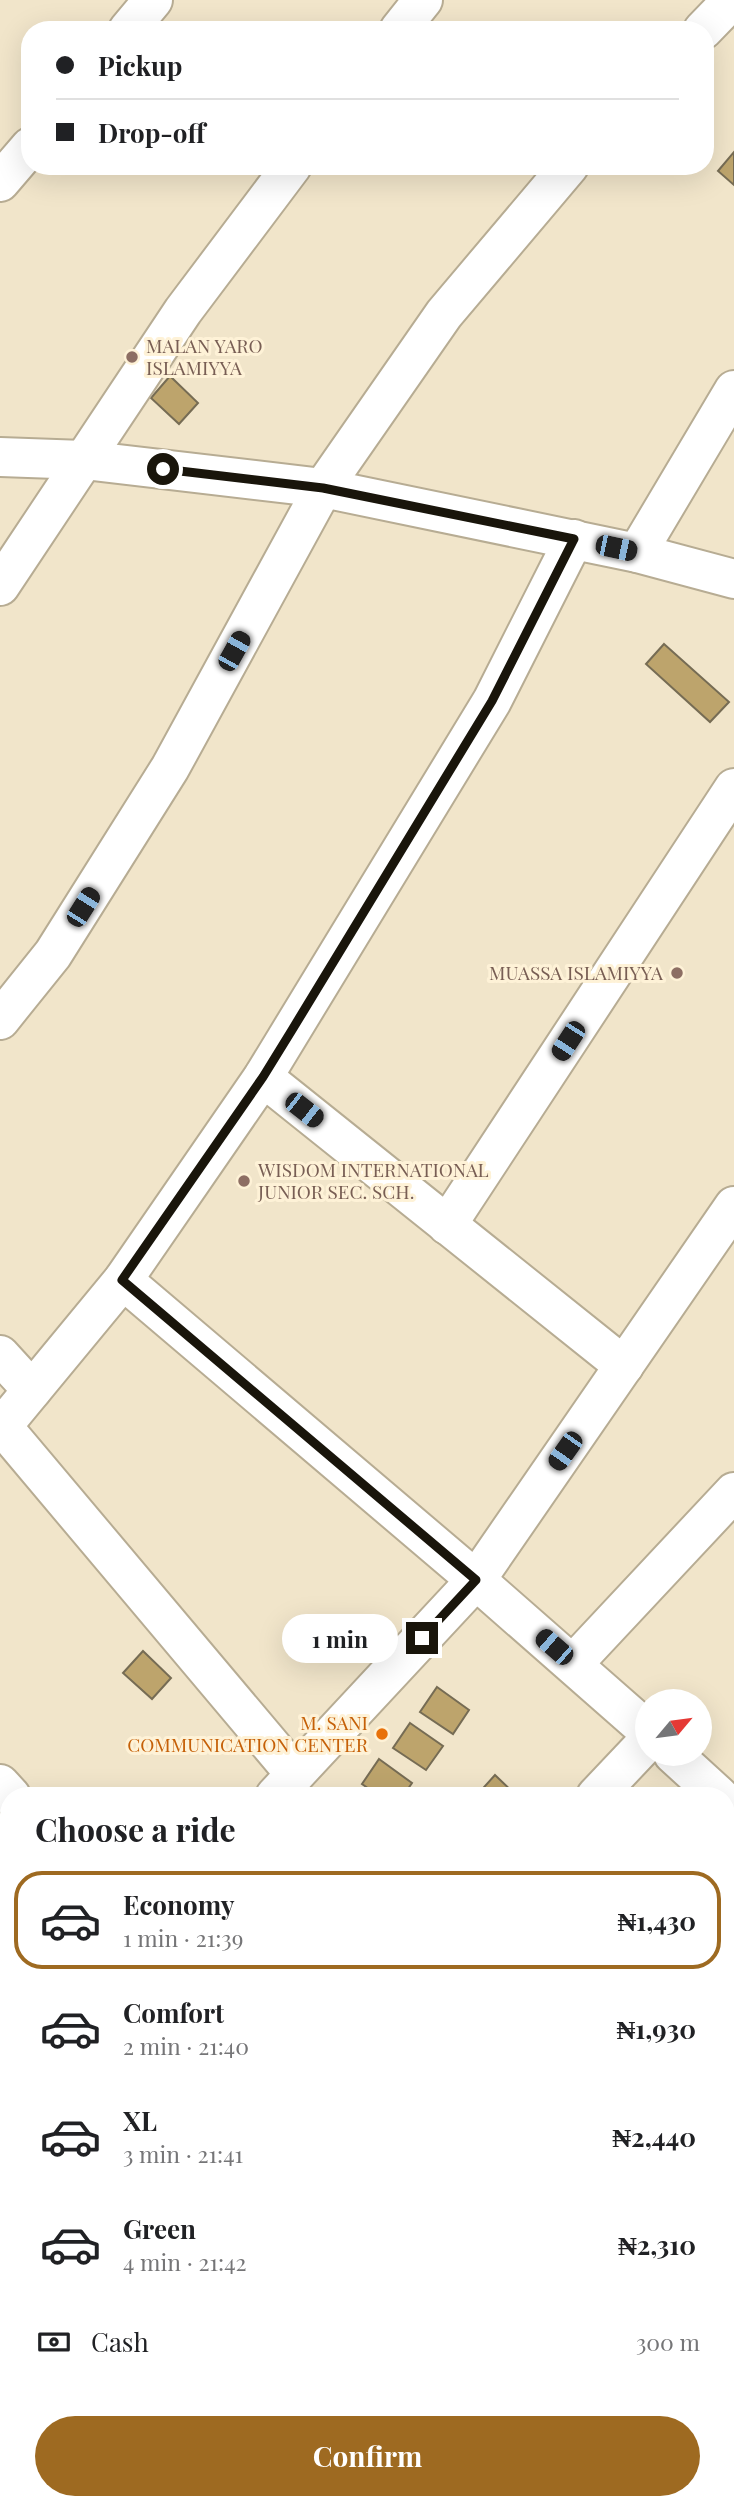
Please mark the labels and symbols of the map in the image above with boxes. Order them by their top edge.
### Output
place label: MALAN YARO ISLAMIYYA [146,332,263,380]
marker: MALAN YARO ISLAMIYYA [124,349,140,365]
route start [147,453,179,485]
car [594,533,639,563]
car [215,628,254,674]
car [63,884,104,930]
place label: MUASSA ISLAMIYYA [489,959,664,985]
marker: MUASSA ISLAMIYYA [669,965,685,981]
car [548,1018,589,1064]
car [281,1089,328,1131]
place label: WISDOM INTERNATIONAL JUNIOR SEC. SCH. [257,1156,489,1204]
marker: WISDOM INTERNATIONAL JUNIOR SEC. SCH. [236,1173,252,1189]
car [545,1428,586,1474]
callout: 1 min [282,1614,398,1662]
route end [406,1622,438,1654]
car [532,1625,577,1669]
north arrow [635,1689,712,1766]
place label: M. SANI COMMUNICATION CENTER [127,1709,369,1757]
marker: M. SANI COMMUNICATION CENTER [374,1726,390,1742]

